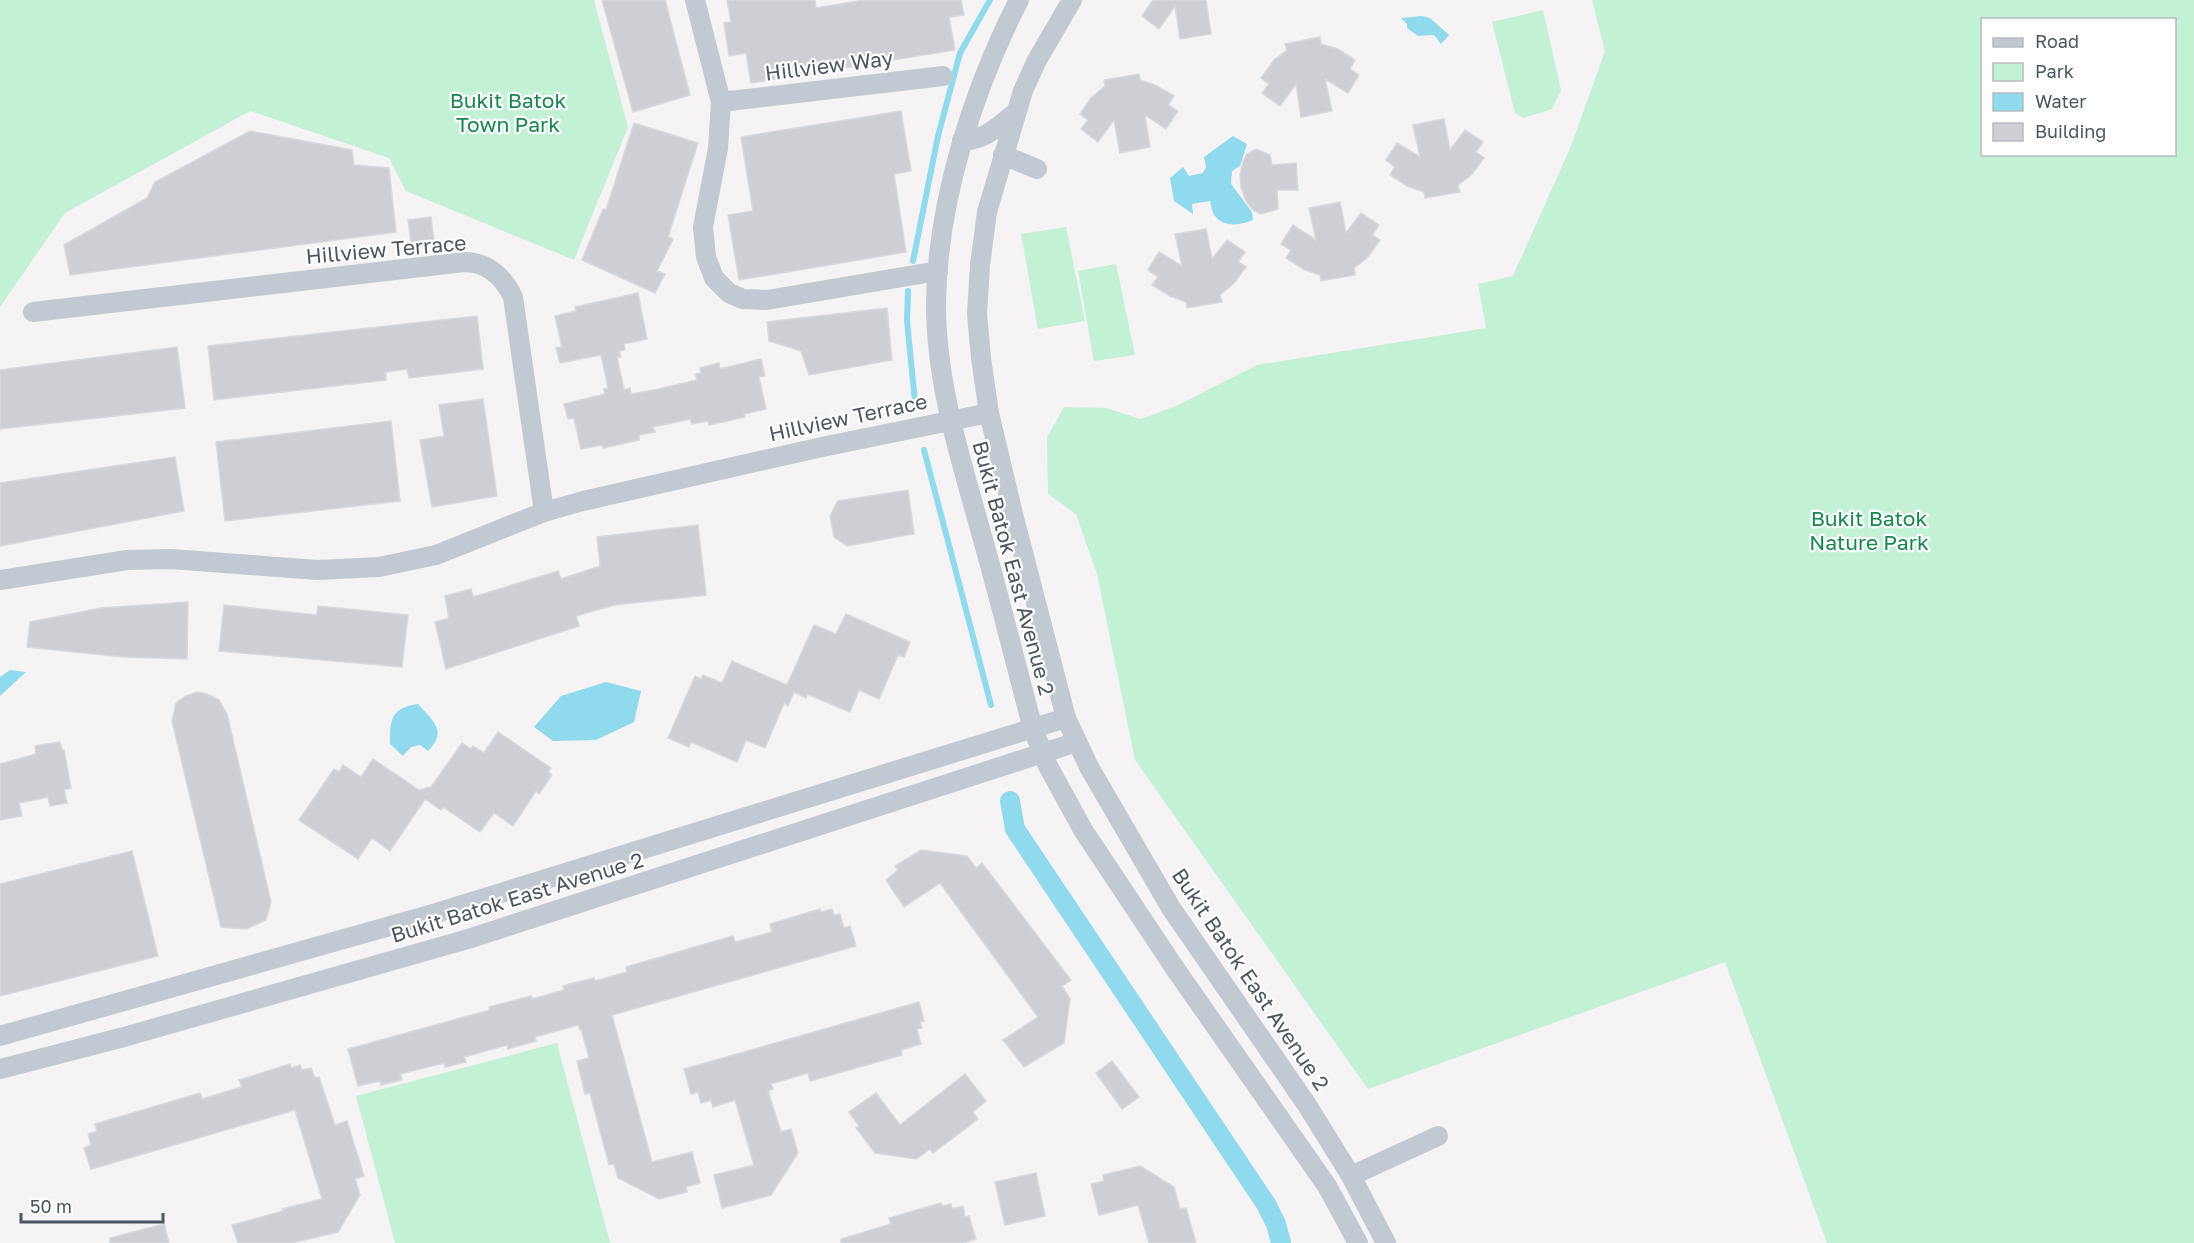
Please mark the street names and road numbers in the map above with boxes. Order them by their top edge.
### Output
street label: Hillview Way [764,44,895,86]
street label: Hillview Terrace [305,229,467,269]
street label: Hillview Terrace [766,388,930,446]
street label: Bukit Batok East Avenue 2 [967,438,1061,698]
street label: Bukit Batok East Avenue 2 [388,846,646,948]
street label: Bukit Batok East Avenue 2 [1167,863,1335,1095]

